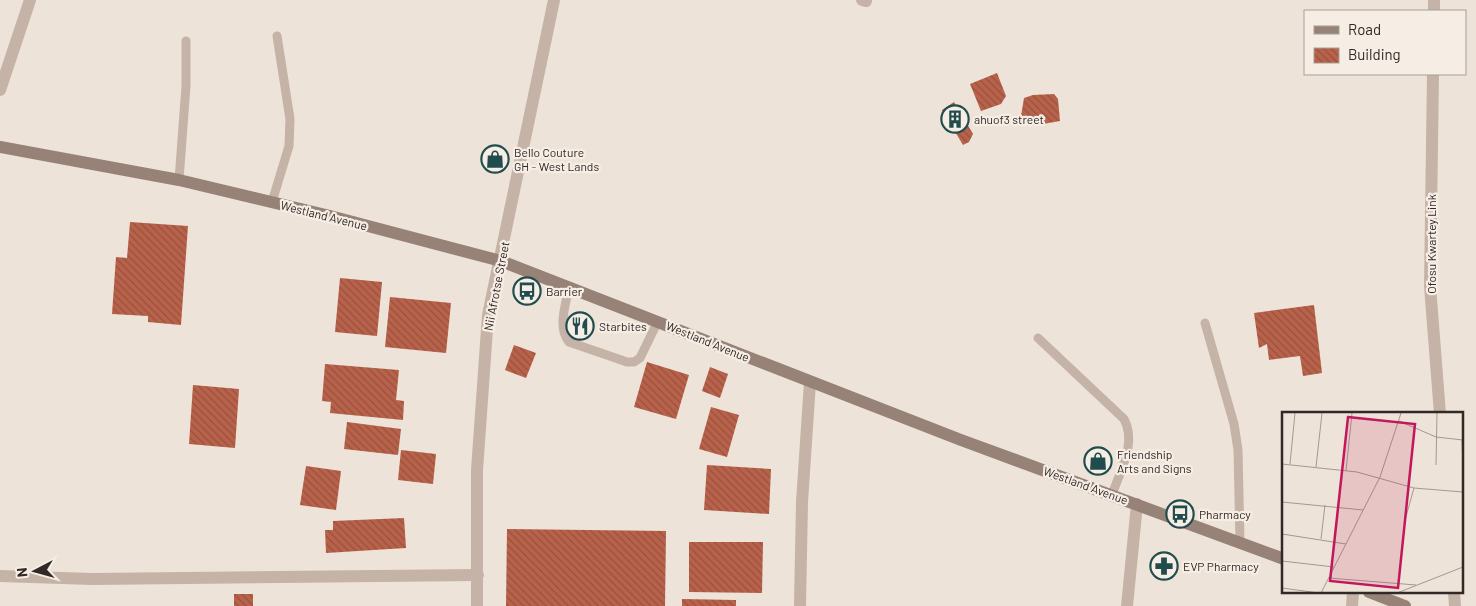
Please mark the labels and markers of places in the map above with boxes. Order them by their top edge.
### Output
building icon: ahuof3 street [940,104,970,134]
place label: ahuof3 street [974,112,1044,126]
shop icon: Bello Couture GH - West Lands [480,144,510,174]
place label: Bello Couture GH - West Lands [514,145,599,173]
bus stop icon: Barrier [512,276,542,306]
place label: Barrier [546,284,583,298]
restaurant icon: Starbites [565,311,595,341]
place label: Starbites [599,319,647,333]
shop icon: Friendship Arts and Signs [1083,446,1113,476]
place label: Friendship Arts and Signs [1117,447,1192,475]
bus stop icon: Pharmacy [1165,499,1195,529]
place label: Pharmacy [1199,507,1251,521]
pharmacy icon: EVP Pharmacy [1149,551,1179,581]
place label: EVP Pharmacy [1183,559,1259,573]

